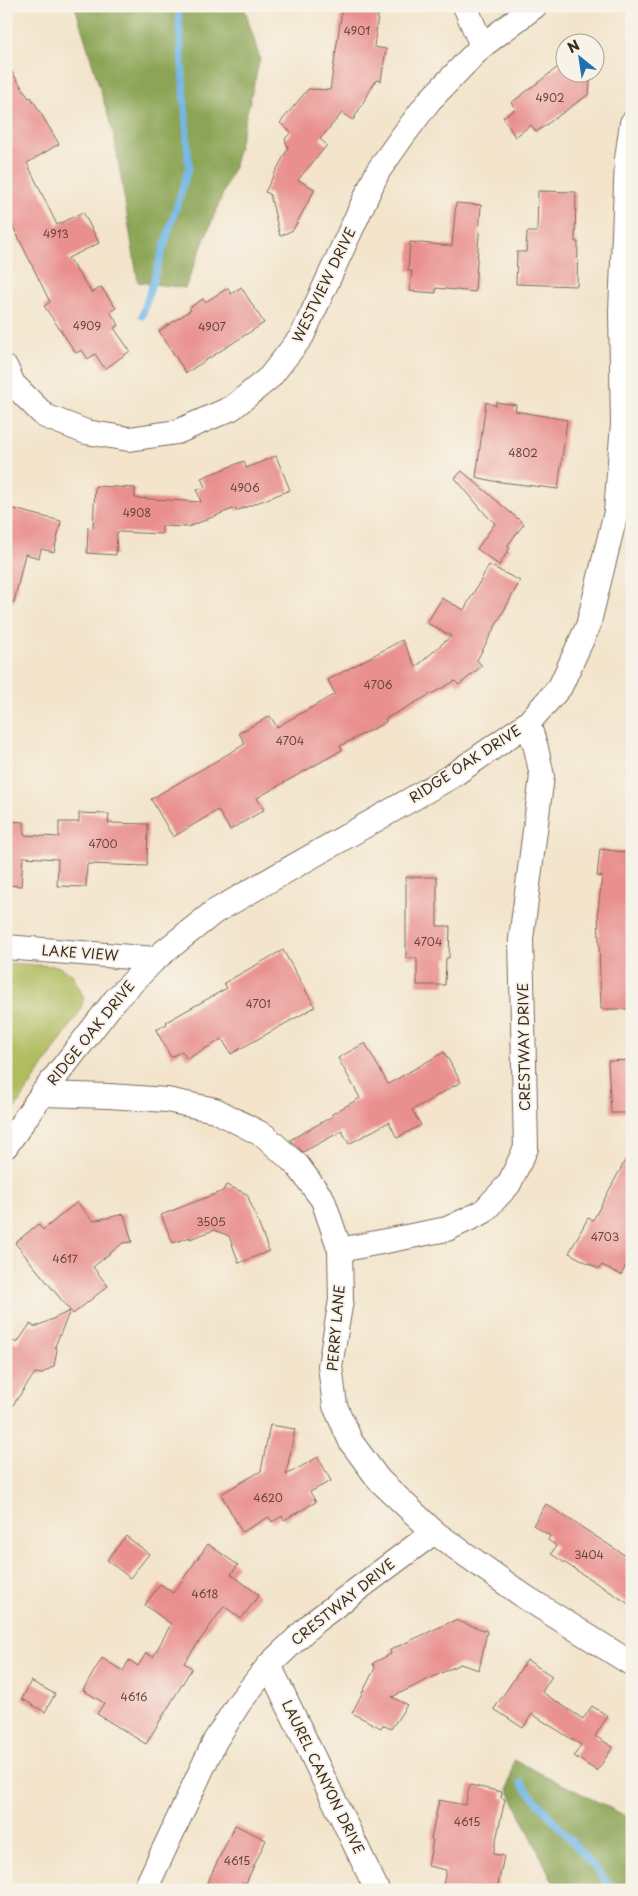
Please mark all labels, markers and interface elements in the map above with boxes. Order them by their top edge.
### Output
house number: 4901 [344,22,370,39]
north arrow [556,32,606,82]
text: N [563,34,583,58]
house number: 4902 [535,89,565,106]
street label: WESTVIEW DRIVE [287,223,361,346]
house number: 4913 [43,225,69,242]
house number: 4909 [73,317,101,334]
house number: 4907 [198,318,226,335]
house number: 4802 [508,444,538,461]
house number: 4906 [230,479,260,496]
house number: 4908 [123,504,151,521]
house number: 4706 [364,676,393,693]
street label: RIDGE OAK DRIVE [405,719,525,808]
house number: 4704 [276,732,304,749]
house number: 4700 [88,835,118,852]
house number: 4704 [414,933,442,950]
street label: LAKE VIEW [41,939,120,966]
street label: RIDGE OAK DRIVE [42,976,140,1090]
street label: CRESTWAY DRIVE [512,982,535,1111]
house number: 4701 [245,995,271,1012]
house number: 3505 [196,1213,226,1230]
house number: 4703 [591,1228,619,1245]
house number: 4617 [52,1250,78,1267]
street label: PERRY LANE [321,1284,350,1372]
house number: 4620 [253,1489,283,1506]
house number: 3404 [574,1546,604,1563]
street label: CRESTWAY DRIVE [286,1553,399,1650]
house number: 4618 [192,1585,218,1602]
house number: 4616 [121,1688,147,1705]
street label: LAUREL CANYON DRIVE [277,1696,370,1858]
house number: 4615 [454,1813,480,1830]
house number: 4615 [224,1852,250,1869]

